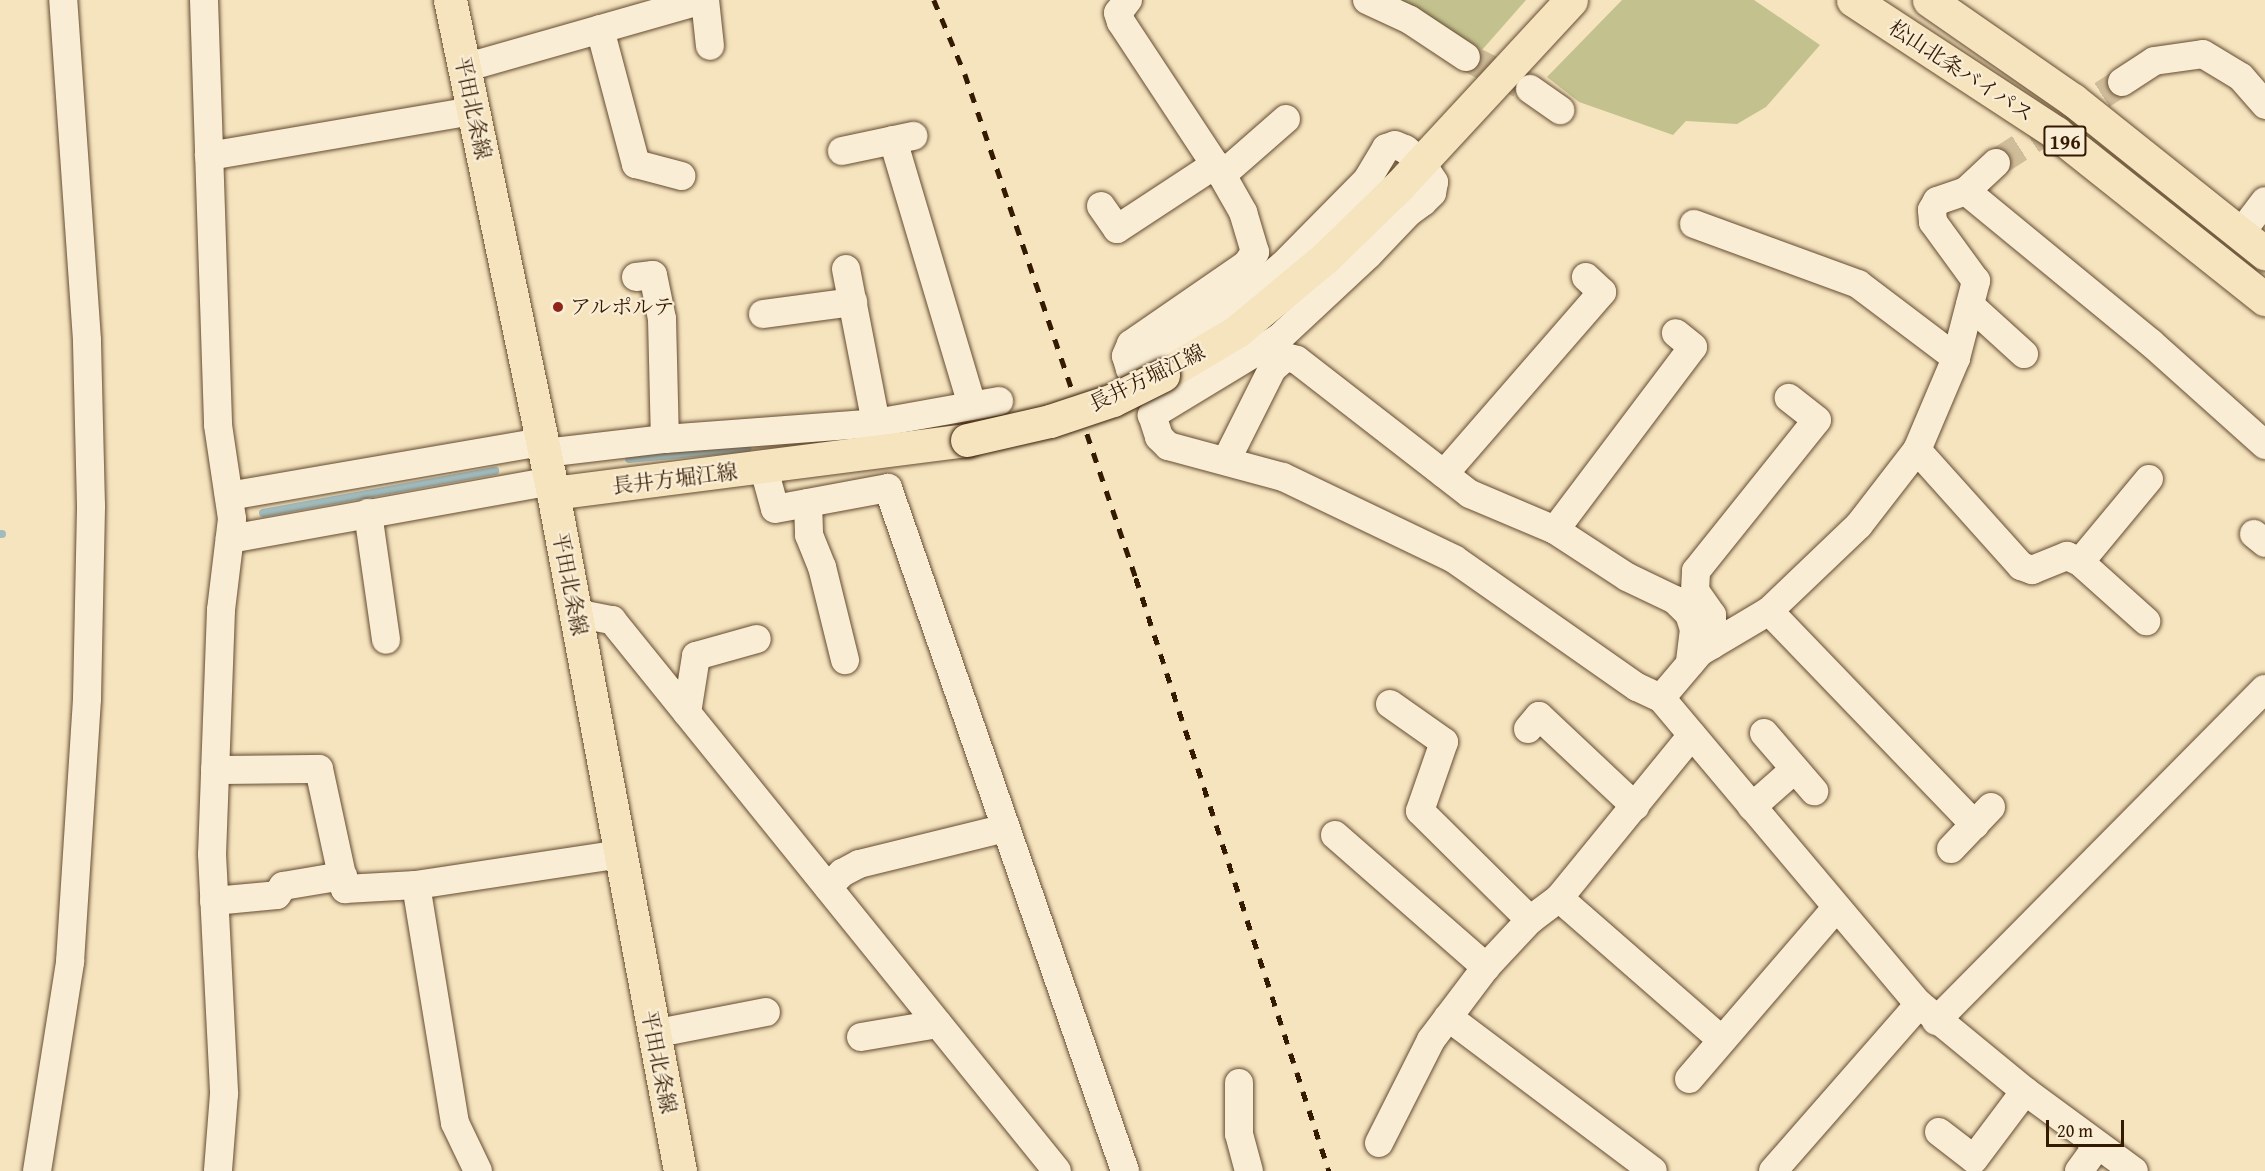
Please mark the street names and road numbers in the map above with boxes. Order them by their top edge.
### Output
street label: 松山北条バイパス [1884,15,2038,127]
street label: 平田北条線 [450,54,496,162]
road number: 196 [2042,124,2088,158]
street label: 長井方堀江線 [1085,339,1209,417]
street label: 長井方堀江線 [611,459,739,499]
street label: 平田北条線 [548,530,592,638]
street label: 平田北条線 [637,1008,681,1116]

